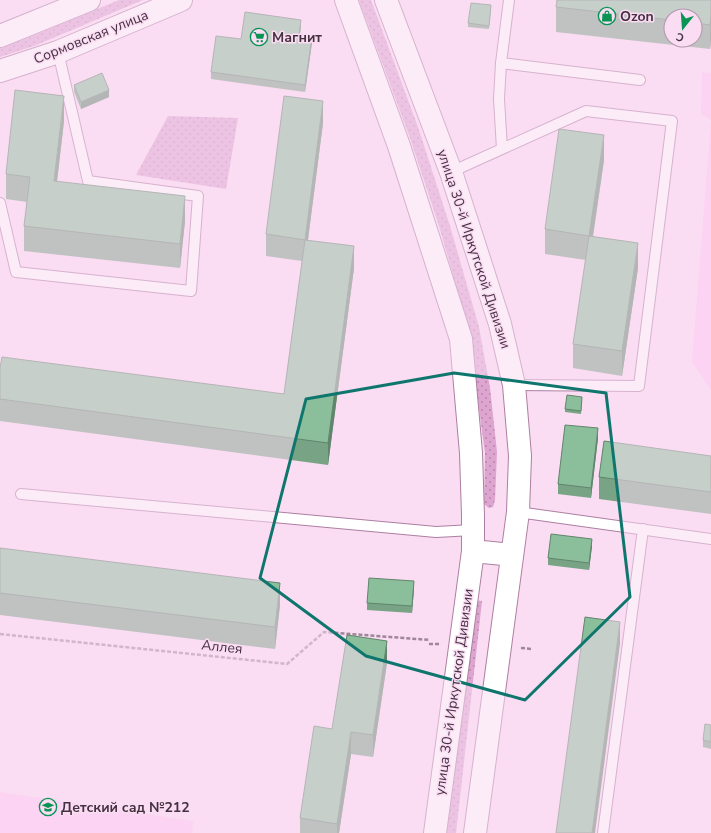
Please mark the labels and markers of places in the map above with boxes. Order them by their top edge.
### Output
shop icon: Ozon [597,6,617,26]
place label: Ozon [620,7,654,26]
supermarket icon: Магнит [249,27,269,47]
place label: Магнит [272,28,322,47]
school or university icon: Детский сад №212 [38,797,58,817]
place label: Детский сад №212 [61,798,190,817]

